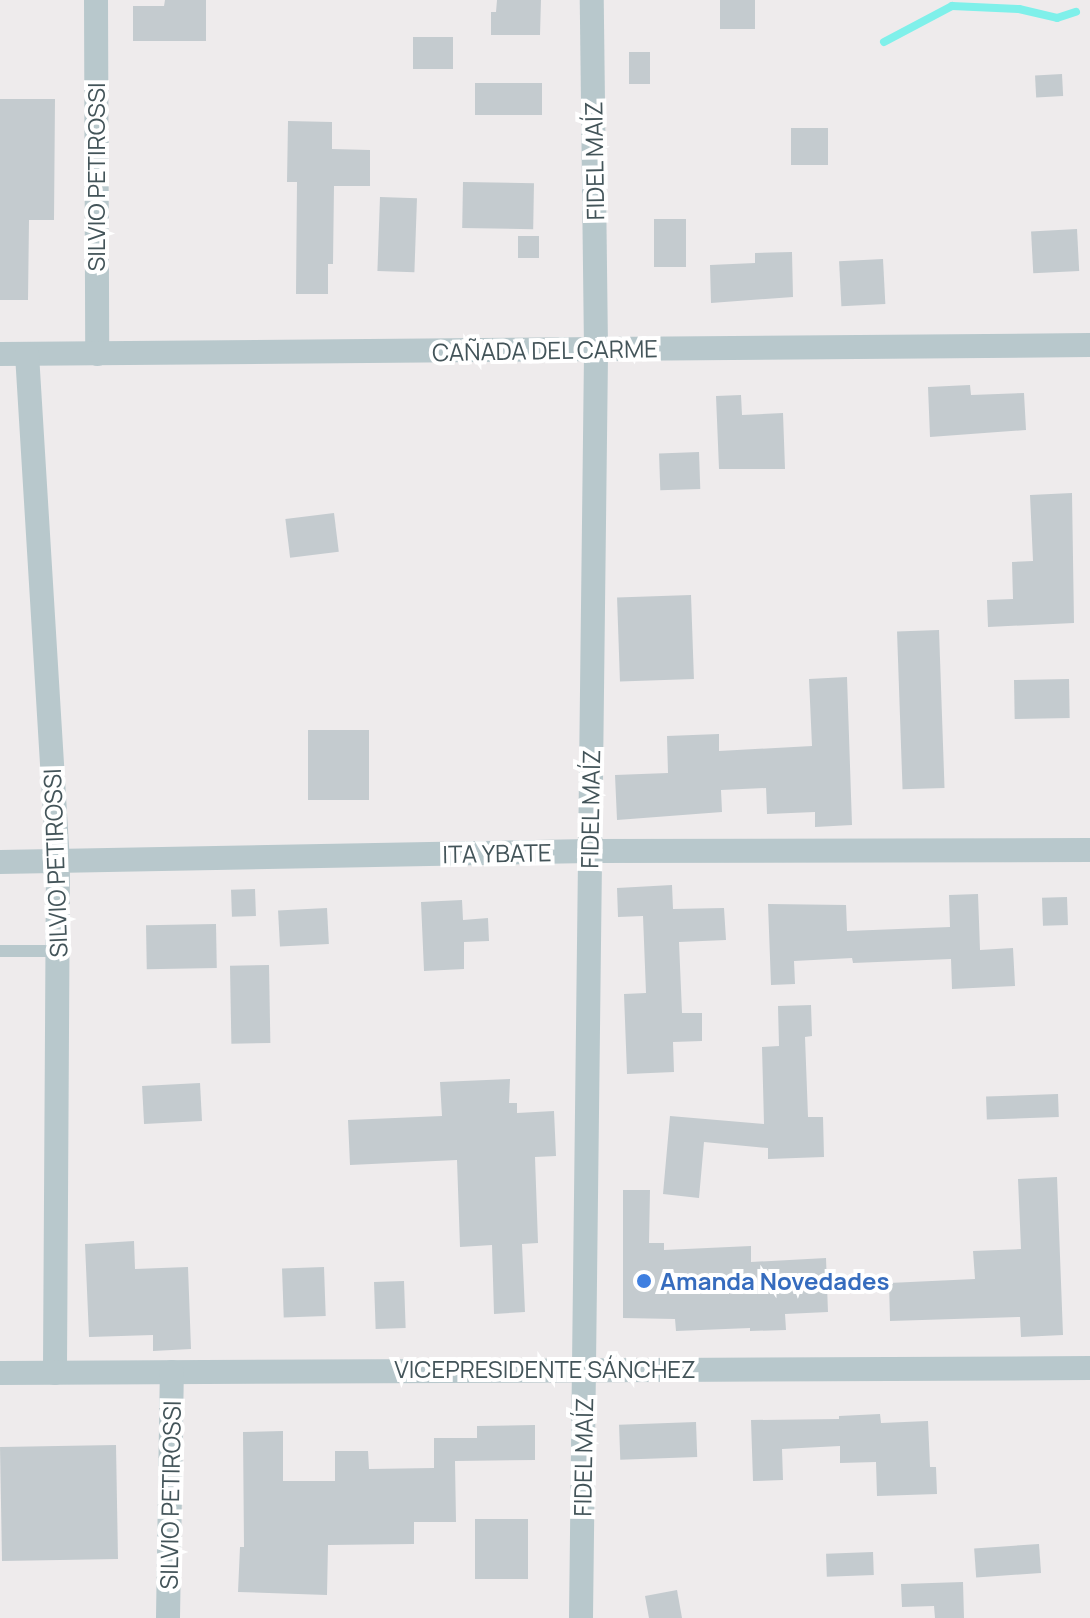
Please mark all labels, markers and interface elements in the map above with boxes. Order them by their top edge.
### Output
street label: SILVIO PETIROSSI [82,82,110,272]
street label: FIDEL MAÍZ [579,101,609,221]
street label: CAÑADA DEL CARME [431,334,659,366]
street label: FIDEL MAÍZ [575,749,605,869]
street label: SILVIO PETIROSSI [37,768,73,958]
street label: ITA YBATE [442,838,552,868]
place label: Amanda Novedades [660,1267,889,1295]
marker: Amanda Novedades [635,1272,653,1290]
street label: VICEPRESIDENTE SÁNCHEZ [394,1355,696,1383]
street label: FIDEL MAÍZ [568,1397,598,1517]
street label: SILVIO PETIROSSI [154,1400,186,1590]

